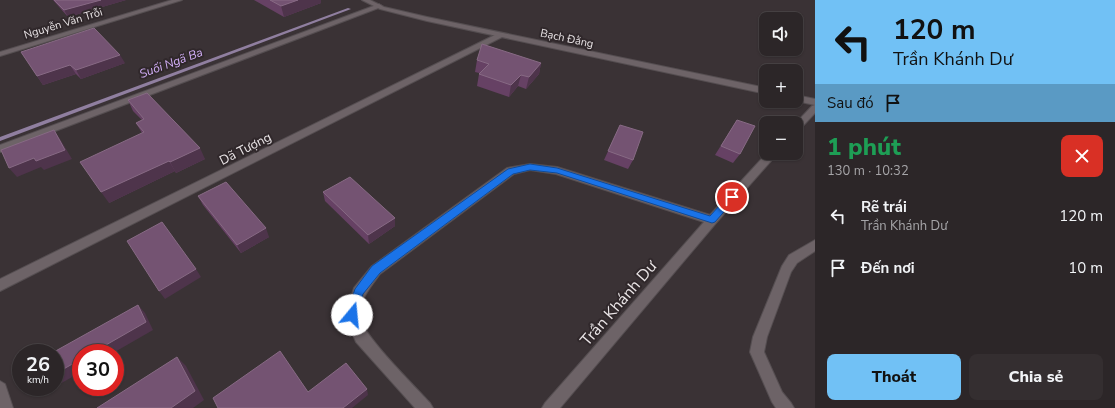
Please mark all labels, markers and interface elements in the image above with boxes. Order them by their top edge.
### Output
street label: Nguyễn Văn Trỗi [22,4,104,43]
text: 120 m [893,11,976,49]
map controls [759,12,803,160]
button: sound [759,12,803,56]
icon: left [827,16,879,68]
street label: Bạch Đằng [539,26,595,51]
water label: Suối Ngã Ba [137,44,205,82]
text: Trần Khánh Dư [893,47,1013,71]
button: + [759,64,803,108]
icon: arrive [882,92,904,114]
text: Sau đó [827,93,874,113]
button: − [759,116,803,160]
street label: Dã Tượng [216,128,275,170]
text: 1 phút [827,131,901,163]
button: close [1061,135,1103,177]
text: 130 m · 10:32 [827,162,909,180]
pin [715,180,749,214]
icon: arrive [721,186,743,208]
text: Rẽ trái [861,197,907,217]
icon: left [827,205,849,227]
text: 120 m [1059,206,1103,226]
text: Trần Khánh Dư [861,217,947,235]
street label: Trần Khánh Dư [576,256,663,351]
icon: arrive [827,257,849,279]
text: Đến nơi [861,258,915,278]
text: 10 m [1068,258,1103,278]
position arrow [331,294,373,336]
speed limit sign: 30 [72,344,124,396]
text: 26 [26,351,50,378]
button: Thoát [827,354,961,400]
button: Chia sẻ [969,354,1103,400]
text: km/h [27,373,49,387]

